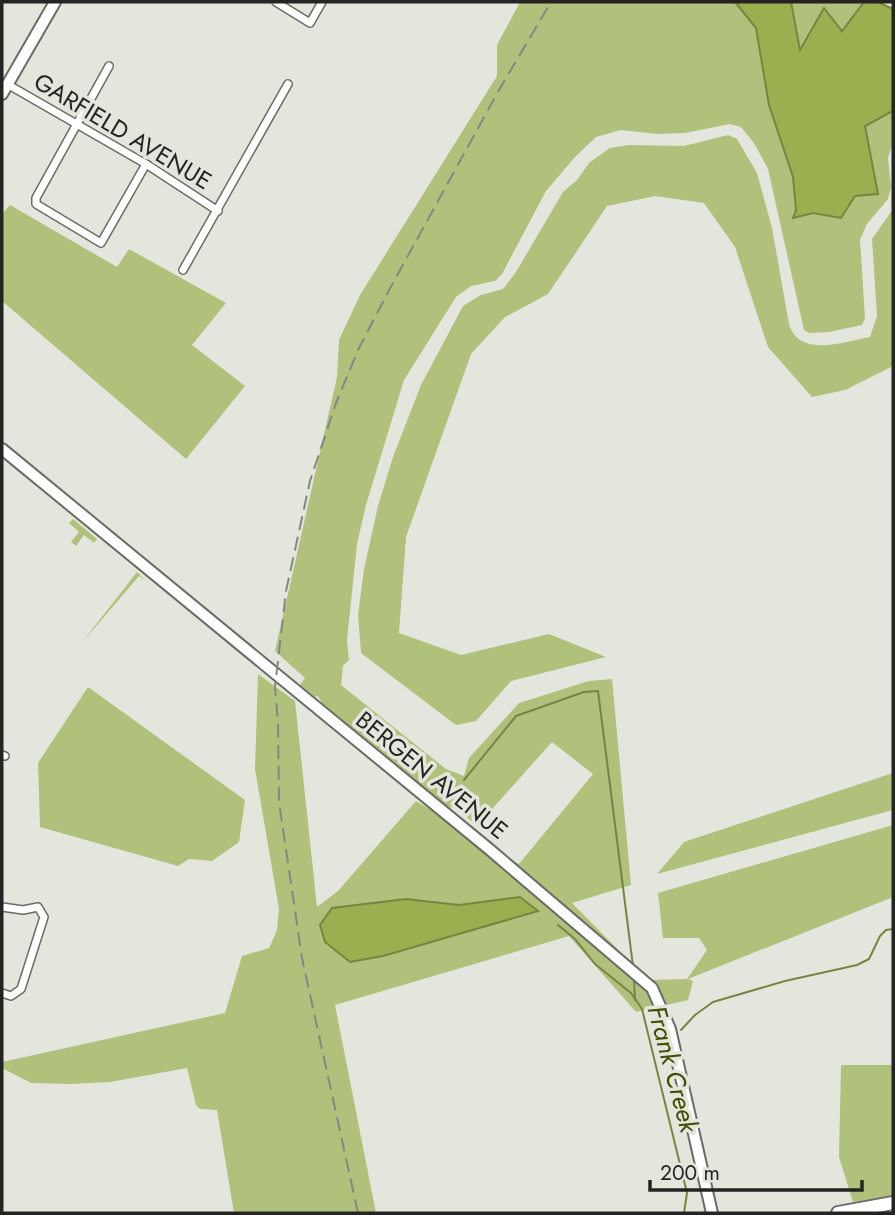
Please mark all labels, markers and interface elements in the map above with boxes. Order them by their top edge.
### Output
street label: GARFIELD AVENUE [27,64,219,198]
street label: BERGEN AVENUE [348,703,516,847]
water label: Frank Creek [638,1001,709,1139]
scale bar [650,1148,862,1192]
text: 200 m [660,1158,720,1188]

